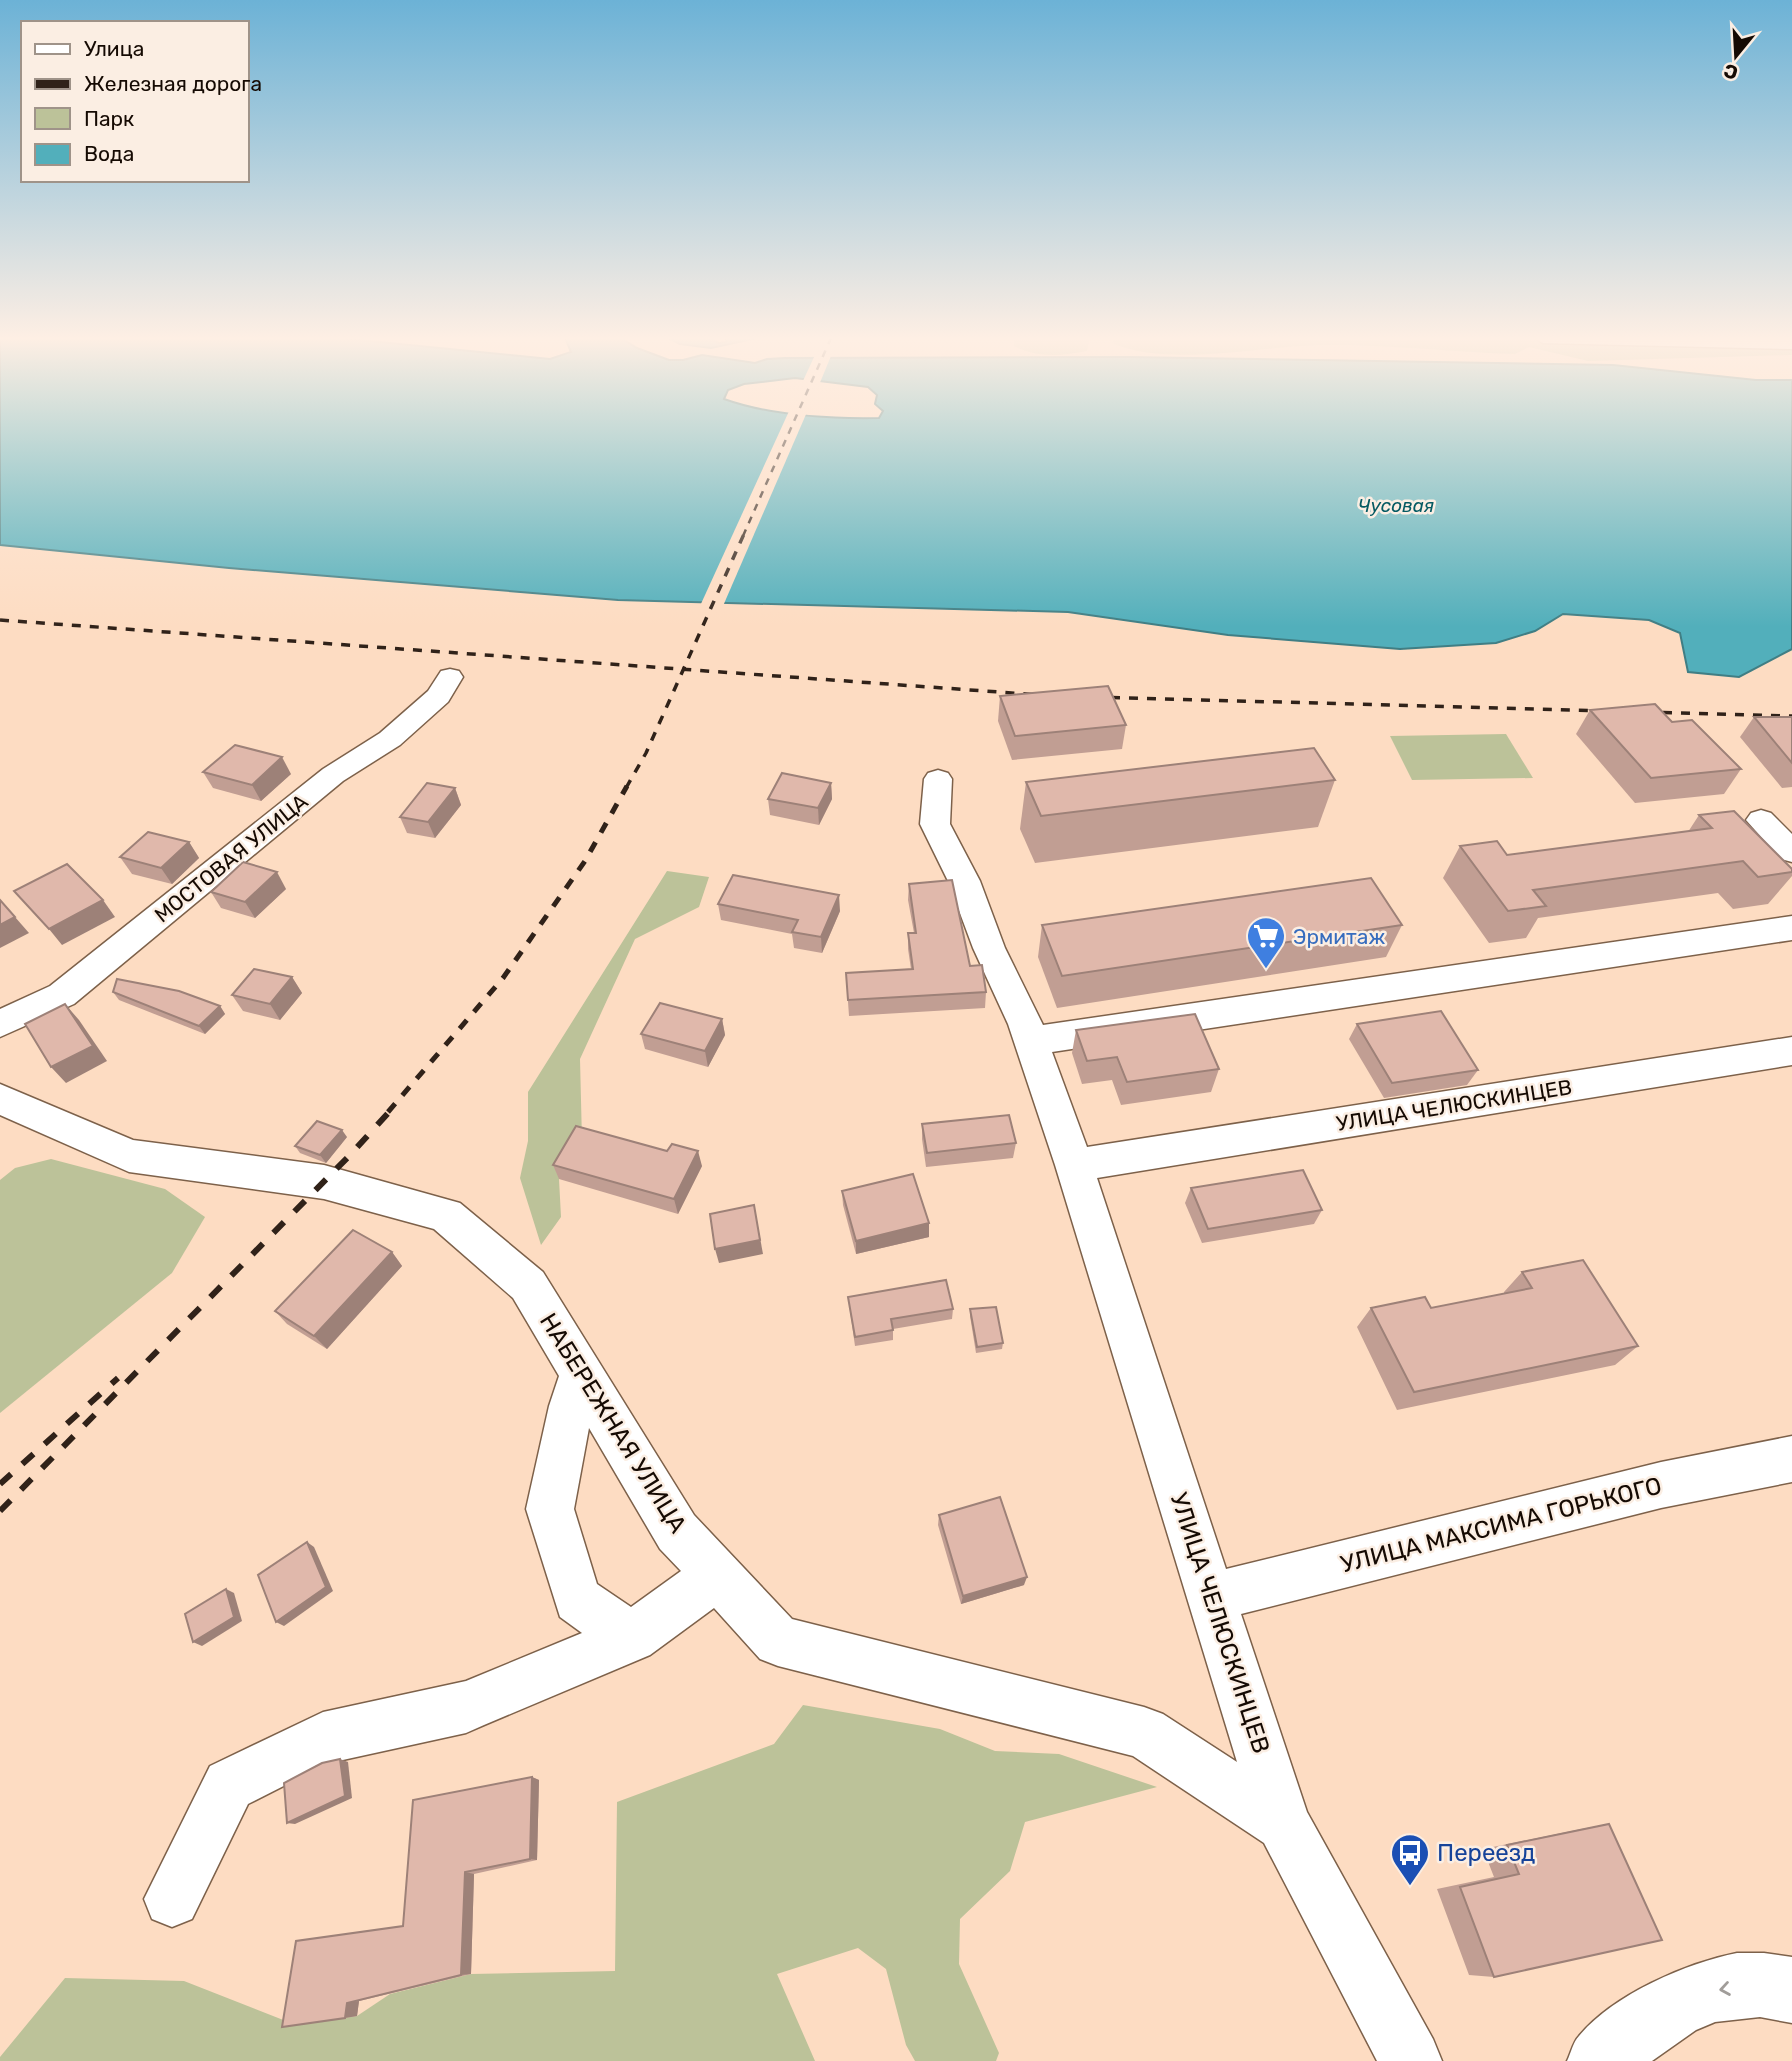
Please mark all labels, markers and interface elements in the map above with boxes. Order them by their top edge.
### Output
legend [21,21,248,182]
north arrow [1701,21,1771,91]
text: Улица [84,36,144,61]
text: С [1721,59,1741,85]
text: Железная дорога [84,71,262,96]
text: Парк [84,106,134,131]
text: Вода [84,141,134,166]
water label: Чусовая [1358,494,1434,517]
street label: МОСТОВАЯ УЛИЦА [149,789,313,927]
supermarket icon: Эрмитаж [1245,915,1287,970]
place label: Эрмитаж [1293,924,1385,949]
street label: УЛИЦА ЧЕЛЮСКИНЦЕВ [1334,1074,1574,1136]
street label: НАБЕРЕЖНАЯ УЛИЦА [534,1308,692,1538]
street label: УЛИЦА МАКСИМА ГОРЬКОГО [1338,1472,1664,1578]
street label: УЛИЦА ЧЕЛЮСКИНЦЕВ [1165,1489,1275,1757]
bus stop icon: Переезд [1389,1832,1431,1887]
place label: Переезд [1437,1839,1535,1867]
one-way arrow [1719,1981,1731,1996]

